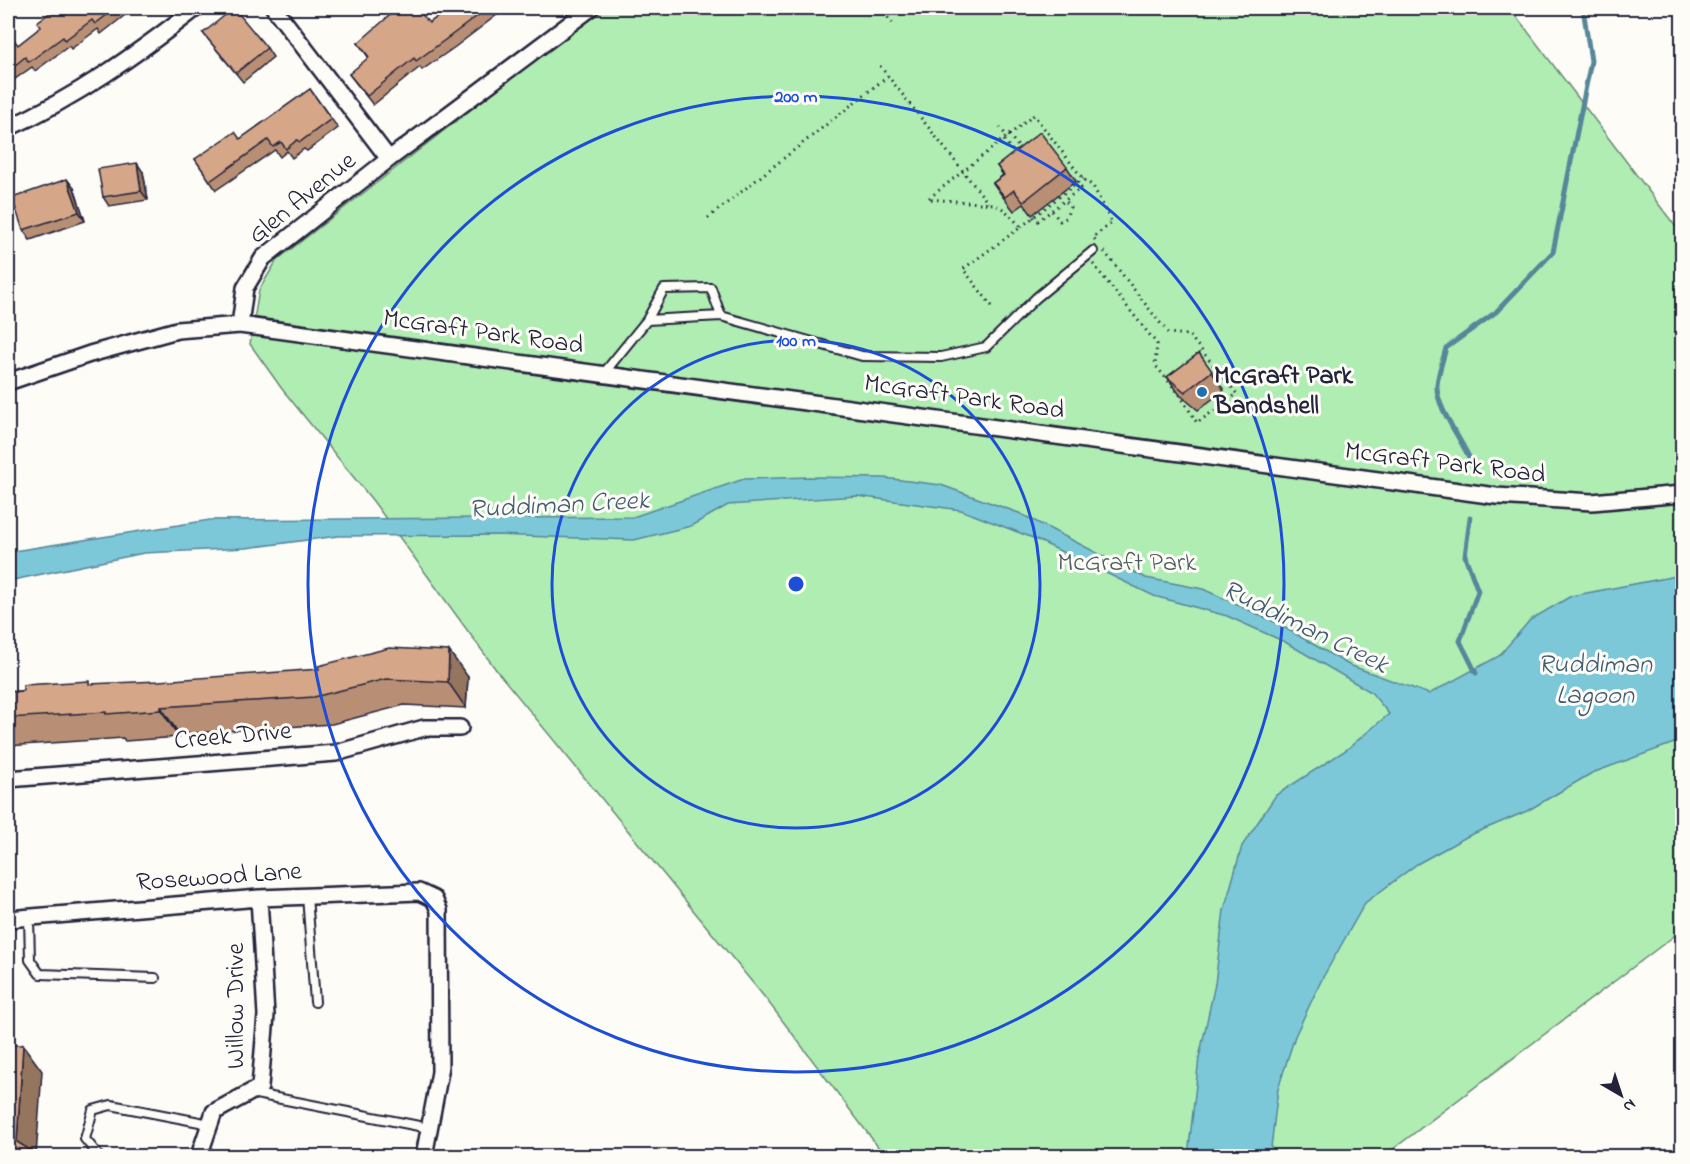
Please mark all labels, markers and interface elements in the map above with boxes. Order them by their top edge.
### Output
text: 200 m [774,85,818,111]
street label: Glen Avenue [241,143,365,254]
street label: McGraft Park Road [380,300,586,366]
text: 100 m [776,329,816,355]
place label: McGraft Park Bandshell [1213,358,1354,426]
street label: McGraft Park Road [861,365,1067,431]
marker: McGraft Park Bandshell [1195,385,1209,399]
street label: McGraft Park Road [1342,433,1548,495]
water label: Ruddiman Creek [468,482,651,530]
park label: McGraft Park [1058,545,1197,583]
water label: Ruddiman Creek [1215,571,1396,686]
centre of rings [786,574,806,594]
water label: Ruddiman Lagoon [1538,646,1653,717]
street label: Creek Drive [173,713,294,761]
street label: Rosewood Lane [135,853,303,903]
street label: Willow Drive [218,943,256,1069]
north arrow [1591,1065,1651,1125]
text: N [1617,1092,1641,1118]

